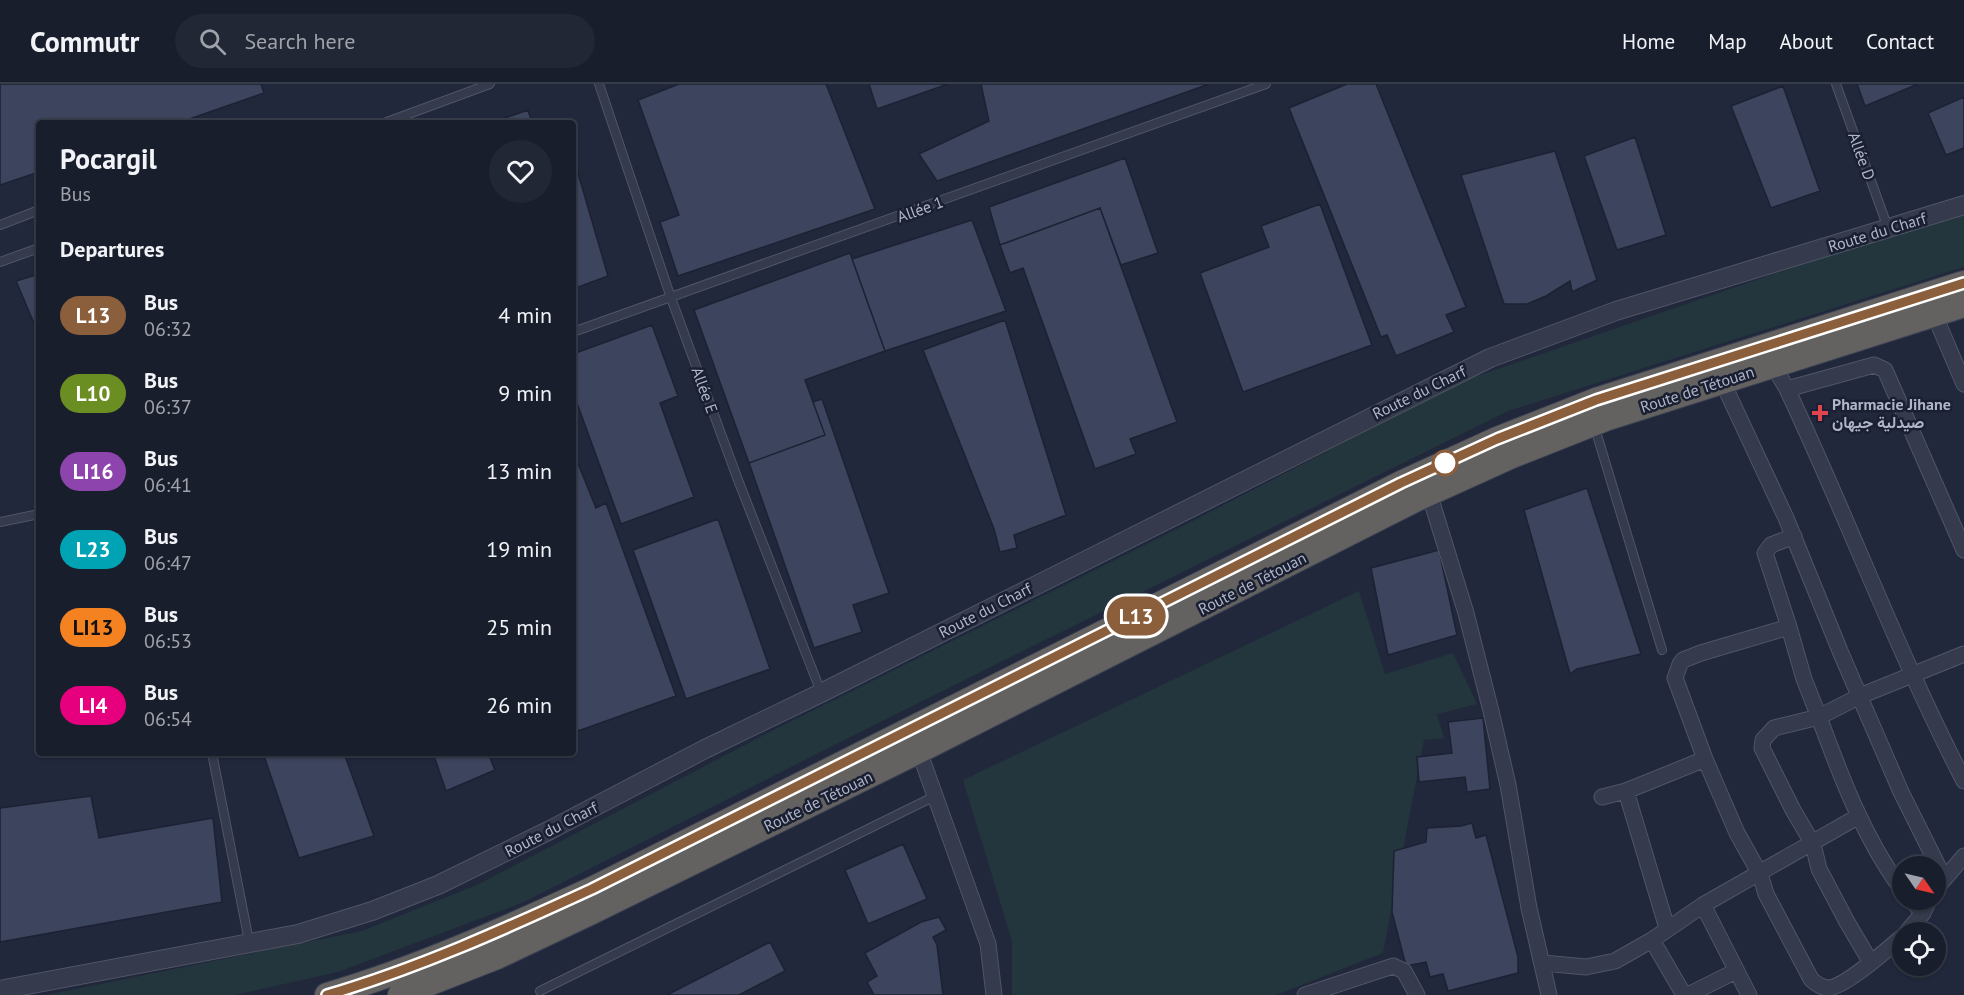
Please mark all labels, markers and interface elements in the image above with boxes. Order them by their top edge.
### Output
search box [175,14,595,68]
text: Commutr [30,23,139,60]
icon: search [196,25,229,58]
text: Search here [244,27,355,55]
text: Home [1622,28,1675,55]
text: Map [1708,28,1747,55]
text: About [1780,28,1833,55]
text: Contact [1866,28,1934,55]
street label: Allée D [1844,129,1880,183]
text: Pocargil [60,140,157,177]
button: heart [489,140,552,203]
text: Bus [60,181,91,207]
street label: Allée 1 [894,191,946,227]
street label: Route du Charf [1826,207,1929,256]
text: Departures [60,235,164,263]
text: Bus [144,288,178,316]
text: 4 min [498,301,552,329]
text: L13 [76,302,110,329]
text: 06:32 [144,316,192,342]
street label: Route du Charf [1369,360,1470,423]
street label: Route de Tétouan [1638,361,1756,417]
street label: Allée E [687,364,723,416]
text: Bus [144,366,178,394]
text: 9 min [498,379,552,407]
text: L10 [76,380,110,407]
text: 06:37 [144,394,192,420]
place label: Pharmacie Jihane صيدلية جيهان [1832,394,1951,433]
marker: Pharmacie Jihane صيدلية جيهان [1813,406,1827,420]
text: Bus [144,444,178,472]
unlabelled marker [1432,450,1458,476]
text: 13 min [486,457,552,485]
text: LI16 [73,458,113,485]
text: 06:41 [144,472,192,498]
text: Bus [144,522,178,550]
text: 19 min [486,535,552,563]
text: L23 [76,536,110,563]
street label: Route de Tétouan [1195,547,1309,619]
text: 06:47 [144,550,192,576]
street label: Route du Charf [935,578,1036,642]
line badge: L13 [1102,596,1170,636]
text: Bus [144,600,178,628]
text: L13 [1119,603,1153,630]
text: 25 min [486,613,552,641]
text: LI13 [73,614,113,641]
text: 06:53 [144,628,192,654]
text: Bus [144,678,178,706]
text: 26 min [486,691,552,719]
text: LI4 [79,692,107,719]
text: 06:54 [144,706,192,732]
street label: Route de Tétouan [760,766,876,836]
street label: Route du Charf [501,797,602,861]
north arrow [1892,856,1946,910]
map controls [1892,856,1946,976]
button: locate [1892,922,1946,976]

